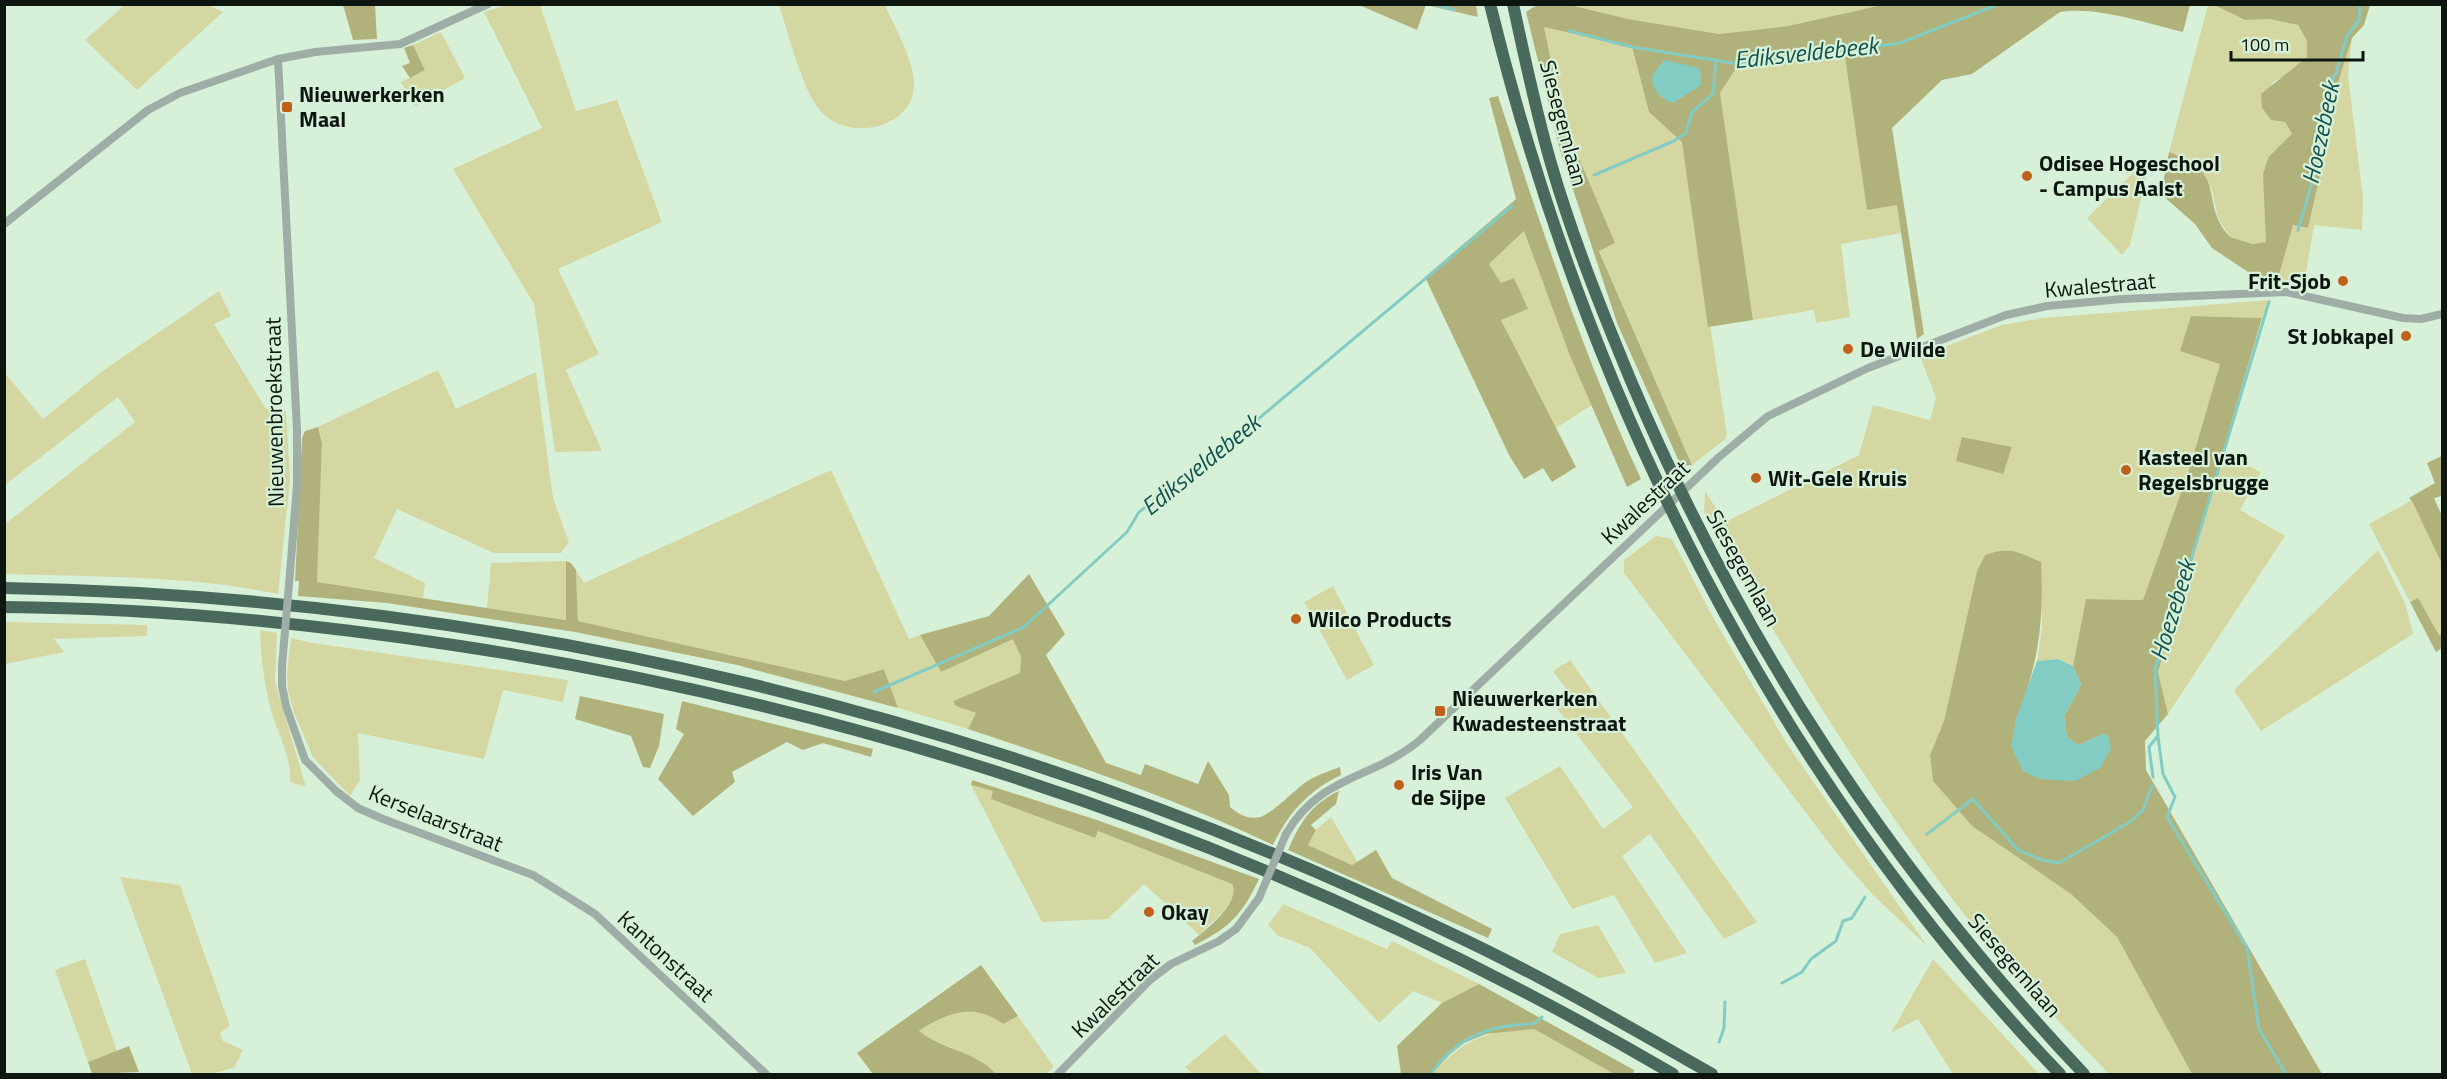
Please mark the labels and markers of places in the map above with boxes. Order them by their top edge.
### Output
place label: Nieuwerkerken Maal [299,77,445,136]
marker: Nieuwerkerken Maal [280,100,294,114]
place label: Odisee Hogeschool - Campus Aalst [2039,146,2220,205]
marker: Odisee Hogeschool - Campus Aalst [2020,169,2034,183]
place label: Frit-Sjob [2248,264,2331,298]
marker: Frit-Sjob [2336,274,2350,288]
place label: St Jobkapel [2287,319,2394,353]
marker: St Jobkapel [2399,329,2413,343]
place label: De Wilde [1860,332,1945,366]
marker: De Wilde [1841,342,1855,356]
place label: Kasteel van Regelsbrugge [2138,440,2269,499]
place label: Wit-Gele Kruis [1768,461,1907,495]
marker: Kasteel van Regelsbrugge [2119,463,2133,477]
marker: Wit-Gele Kruis [1749,471,1763,485]
place label: Wilco Products [1308,602,1452,636]
marker: Wilco Products [1289,612,1303,626]
place label: Nieuwerkerken Kwadesteenstraat [1452,681,1626,740]
marker: Nieuwerkerken Kwadesteenstraat [1433,704,1447,718]
place label: Iris Van de Sijpe [1411,755,1486,814]
marker: Iris Van de Sijpe [1392,778,1406,792]
place label: Okay [1161,895,1209,929]
marker: Okay [1142,905,1156,919]

